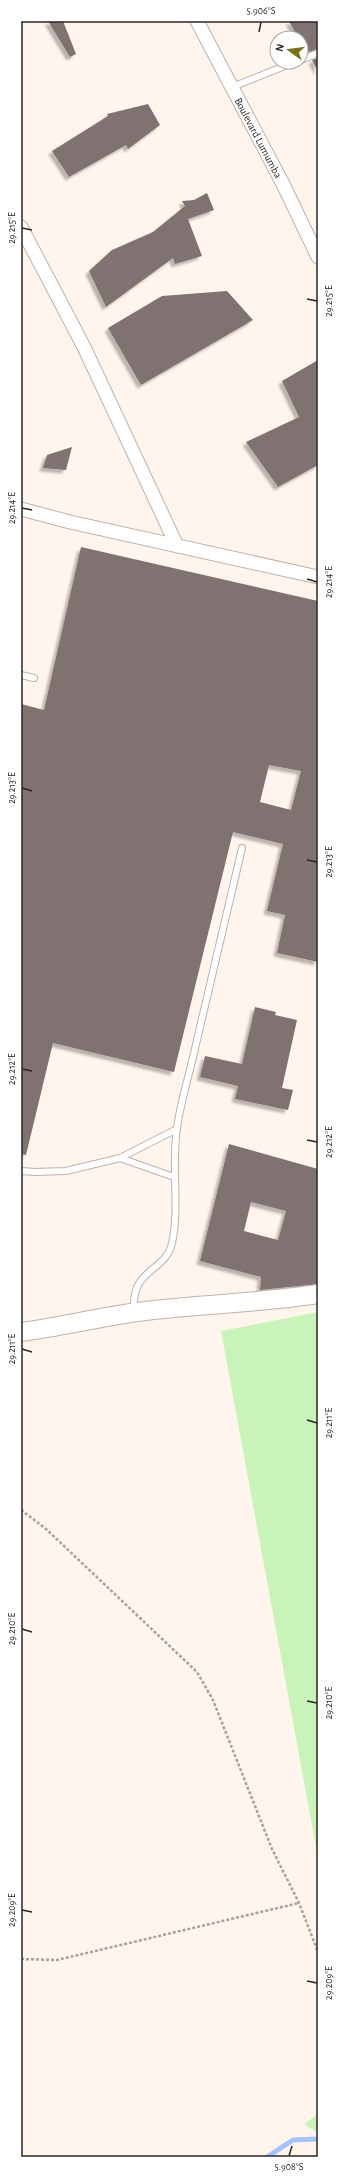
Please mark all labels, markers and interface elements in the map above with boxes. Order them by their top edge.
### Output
text: 5.906°S [247,6,276,16]
north arrow [269,30,309,70]
text: N [274,43,286,53]
street label: Boulevard Lumumba [233,96,284,180]
text: 29.215°E [7,212,17,244]
text: 29.215°E [324,285,334,317]
text: 29.214°E [7,492,17,524]
text: 29.214°E [324,566,334,598]
text: 29.213°E [7,772,17,804]
text: 29.213°E [324,846,334,878]
text: 29.212°E [7,1053,17,1085]
text: 29.212°E [324,1126,334,1158]
text: 29.211°E [7,1333,17,1364]
text: 29.211°E [324,1407,334,1438]
text: 29.210°E [7,1613,17,1645]
text: 29.210°E [324,1687,334,1719]
text: 29.209°E [7,1893,17,1927]
text: 29.209°E [324,1966,334,2000]
text: 5.908°S [275,2162,304,2172]

